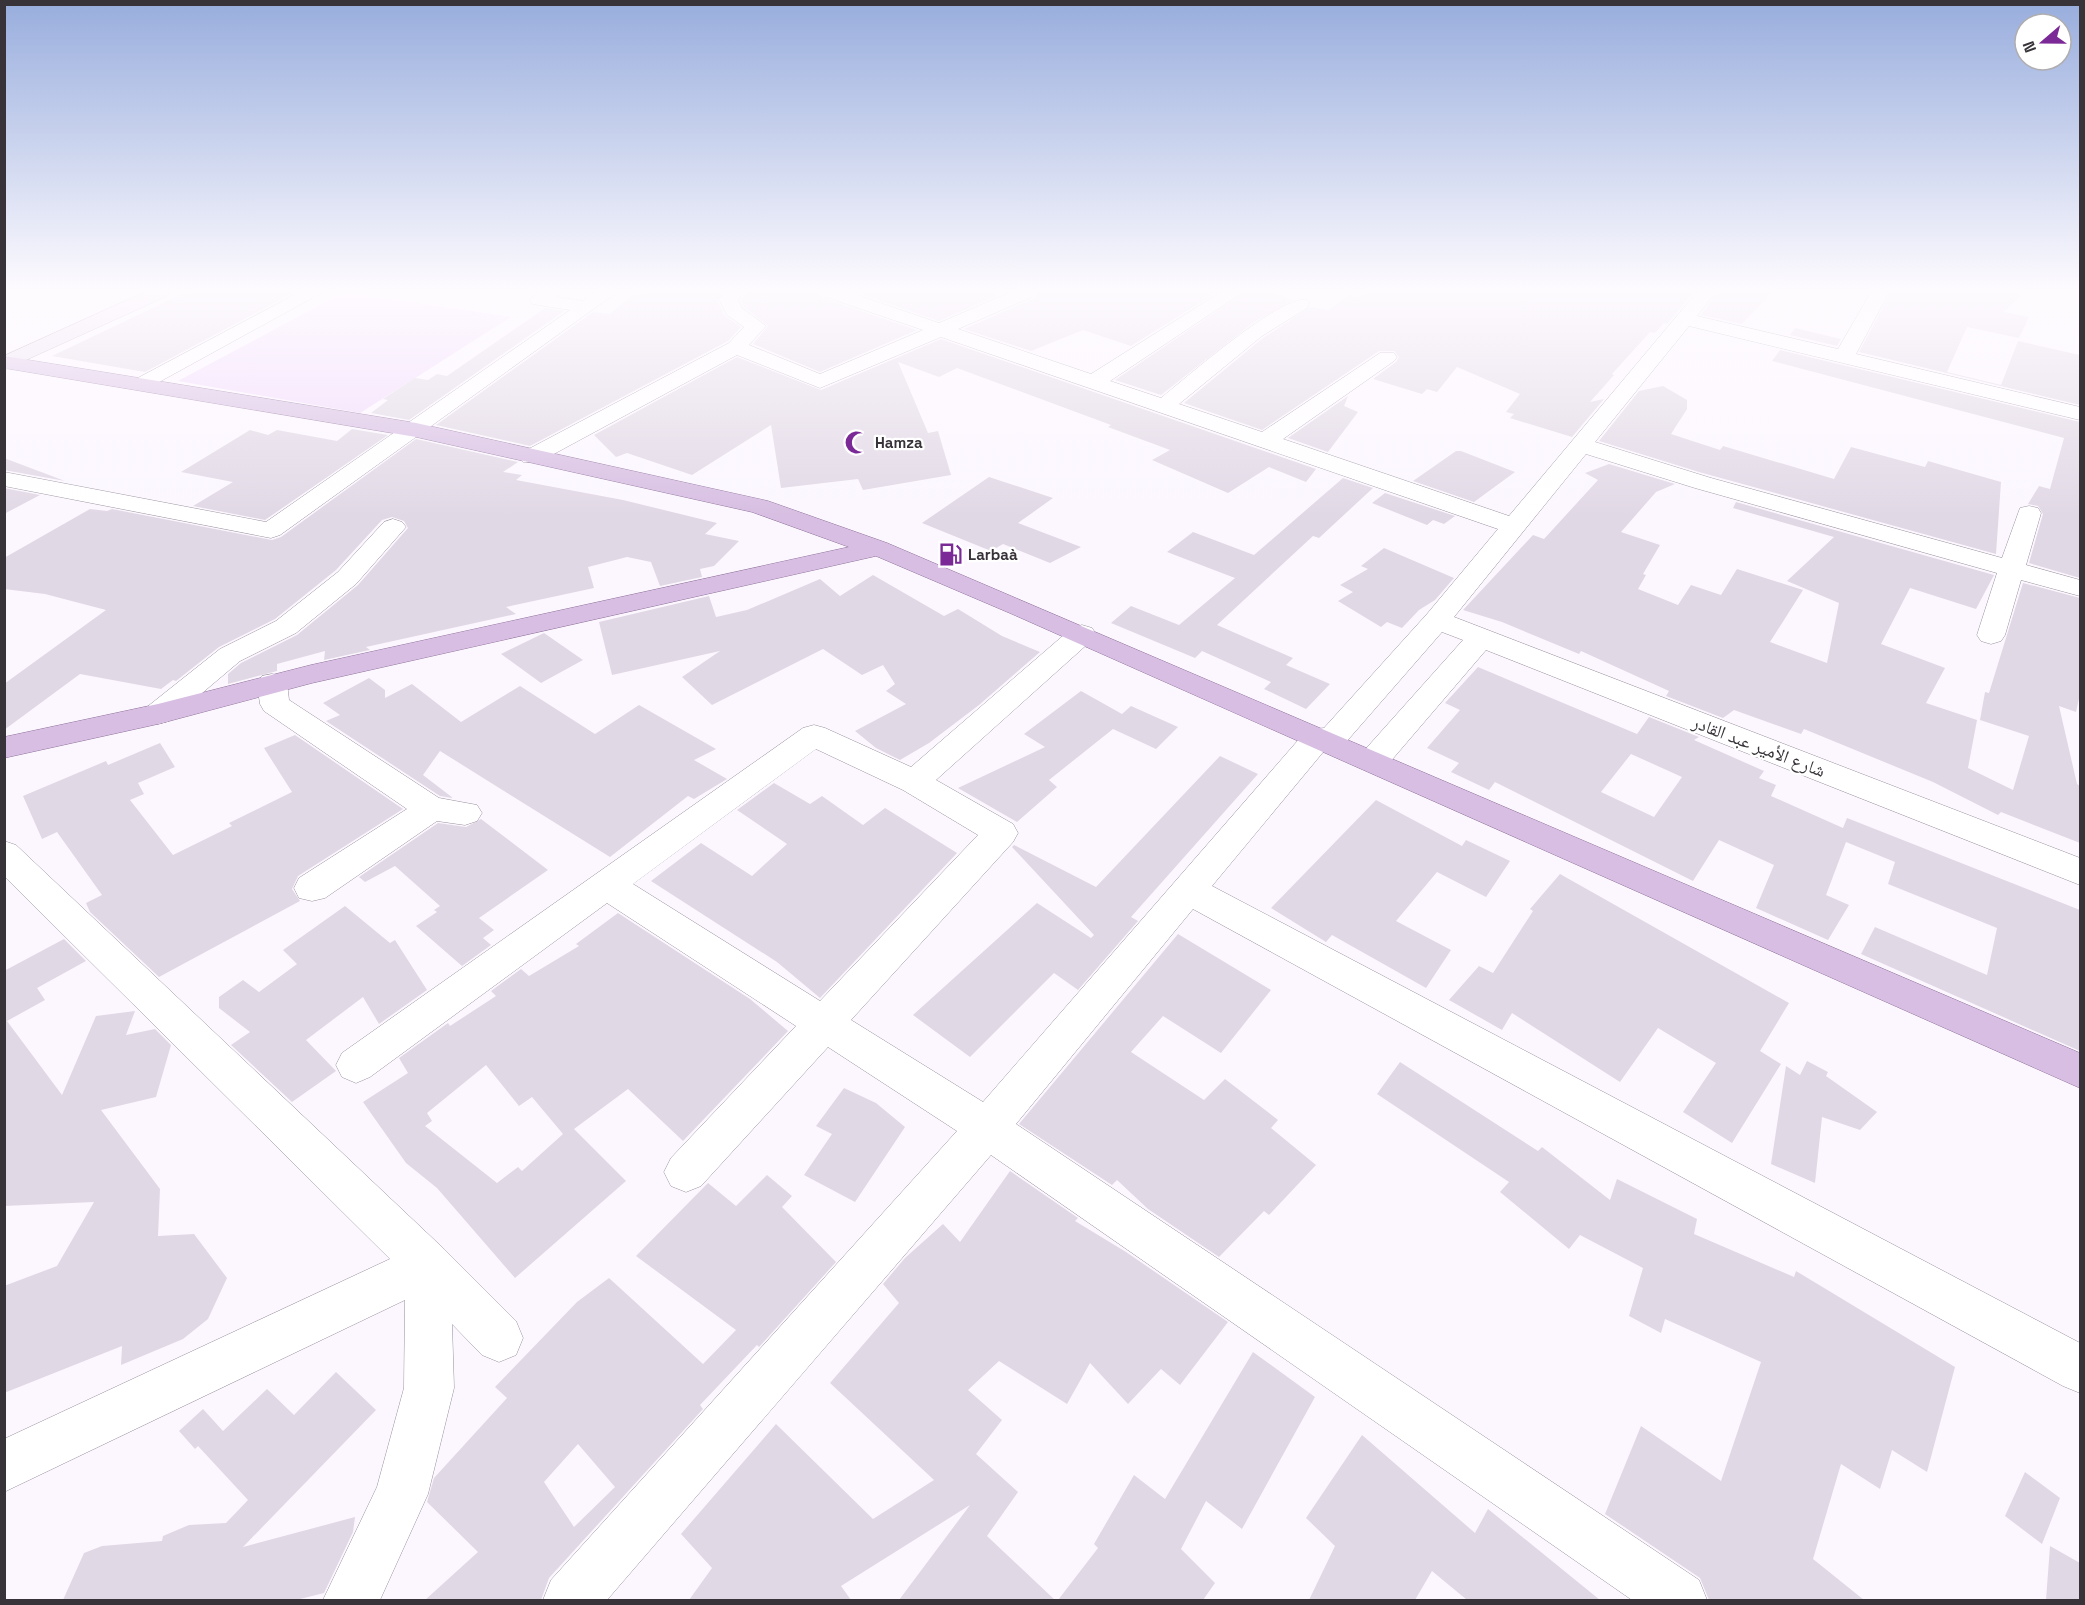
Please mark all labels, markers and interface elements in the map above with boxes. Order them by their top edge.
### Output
north arrow [2013,12,2073,72]
text: N [2018,38,2041,56]
mosque icon: Hamza [844,429,870,455]
place label: Hamza [875,433,923,452]
fuel station icon: Larbaà [937,541,963,567]
place label: Larbaà [968,545,1018,564]
street label: شارع الأمير عبد القادر [1688,710,1829,782]

